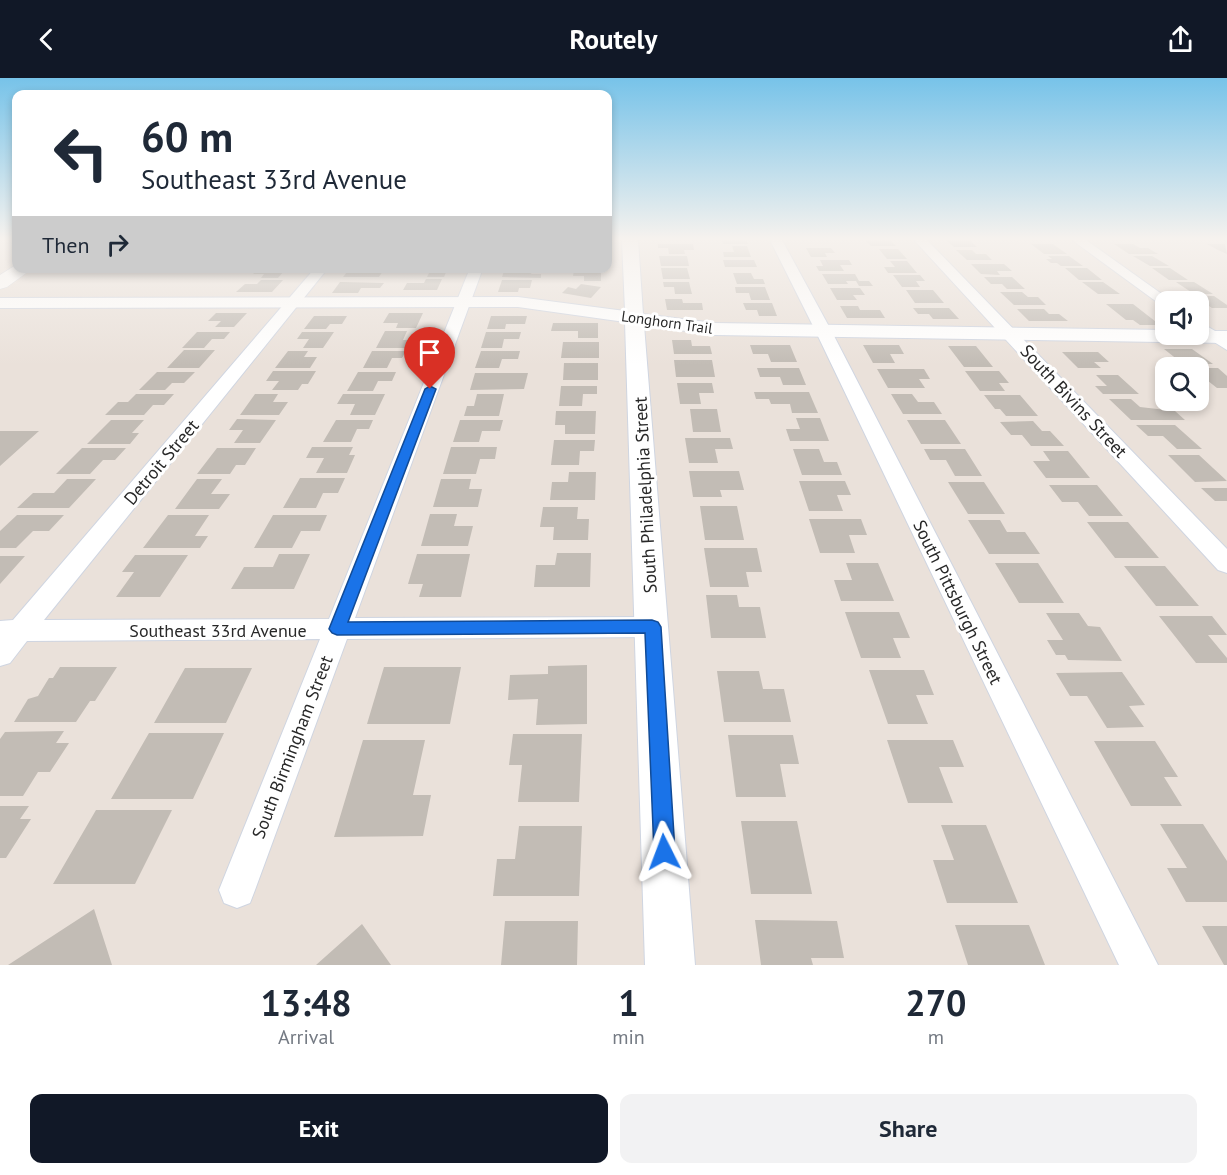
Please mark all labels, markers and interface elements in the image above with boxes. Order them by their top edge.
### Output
text: Routely [570,22,657,56]
icon: back [30,23,63,56]
icon: share [1164,23,1197,56]
text: 60 m [141,109,233,164]
icon: left [42,114,120,192]
text: Southeast 33rd Avenue [141,162,407,196]
icon: right [101,228,134,261]
text: Then [42,231,89,259]
map controls [1155,291,1209,411]
button: sound [1155,291,1209,345]
street label: Longhorn Trail [620,306,714,338]
pin [404,327,455,389]
icon: arrive [413,336,446,369]
street label: South Bivins Street [1016,340,1132,462]
button: search [1155,357,1209,411]
street label: South Philadelphia Street [628,396,662,594]
street label: Detroit Street [119,415,203,509]
street label: South Pittsburgh Street [908,516,1008,688]
street label: Southeast 33rd Avenue [129,619,307,642]
street label: South Birmingham Street [246,652,338,842]
position arrow [632,820,696,884]
text: 13:48 [260,979,352,1026]
text: 1 [618,979,639,1026]
text: 270 [905,979,967,1026]
text: Arrival [278,1024,334,1050]
text: min [612,1024,645,1050]
text: m [928,1024,944,1050]
button: Exit [30,1094,608,1163]
button: Share [620,1094,1197,1163]

